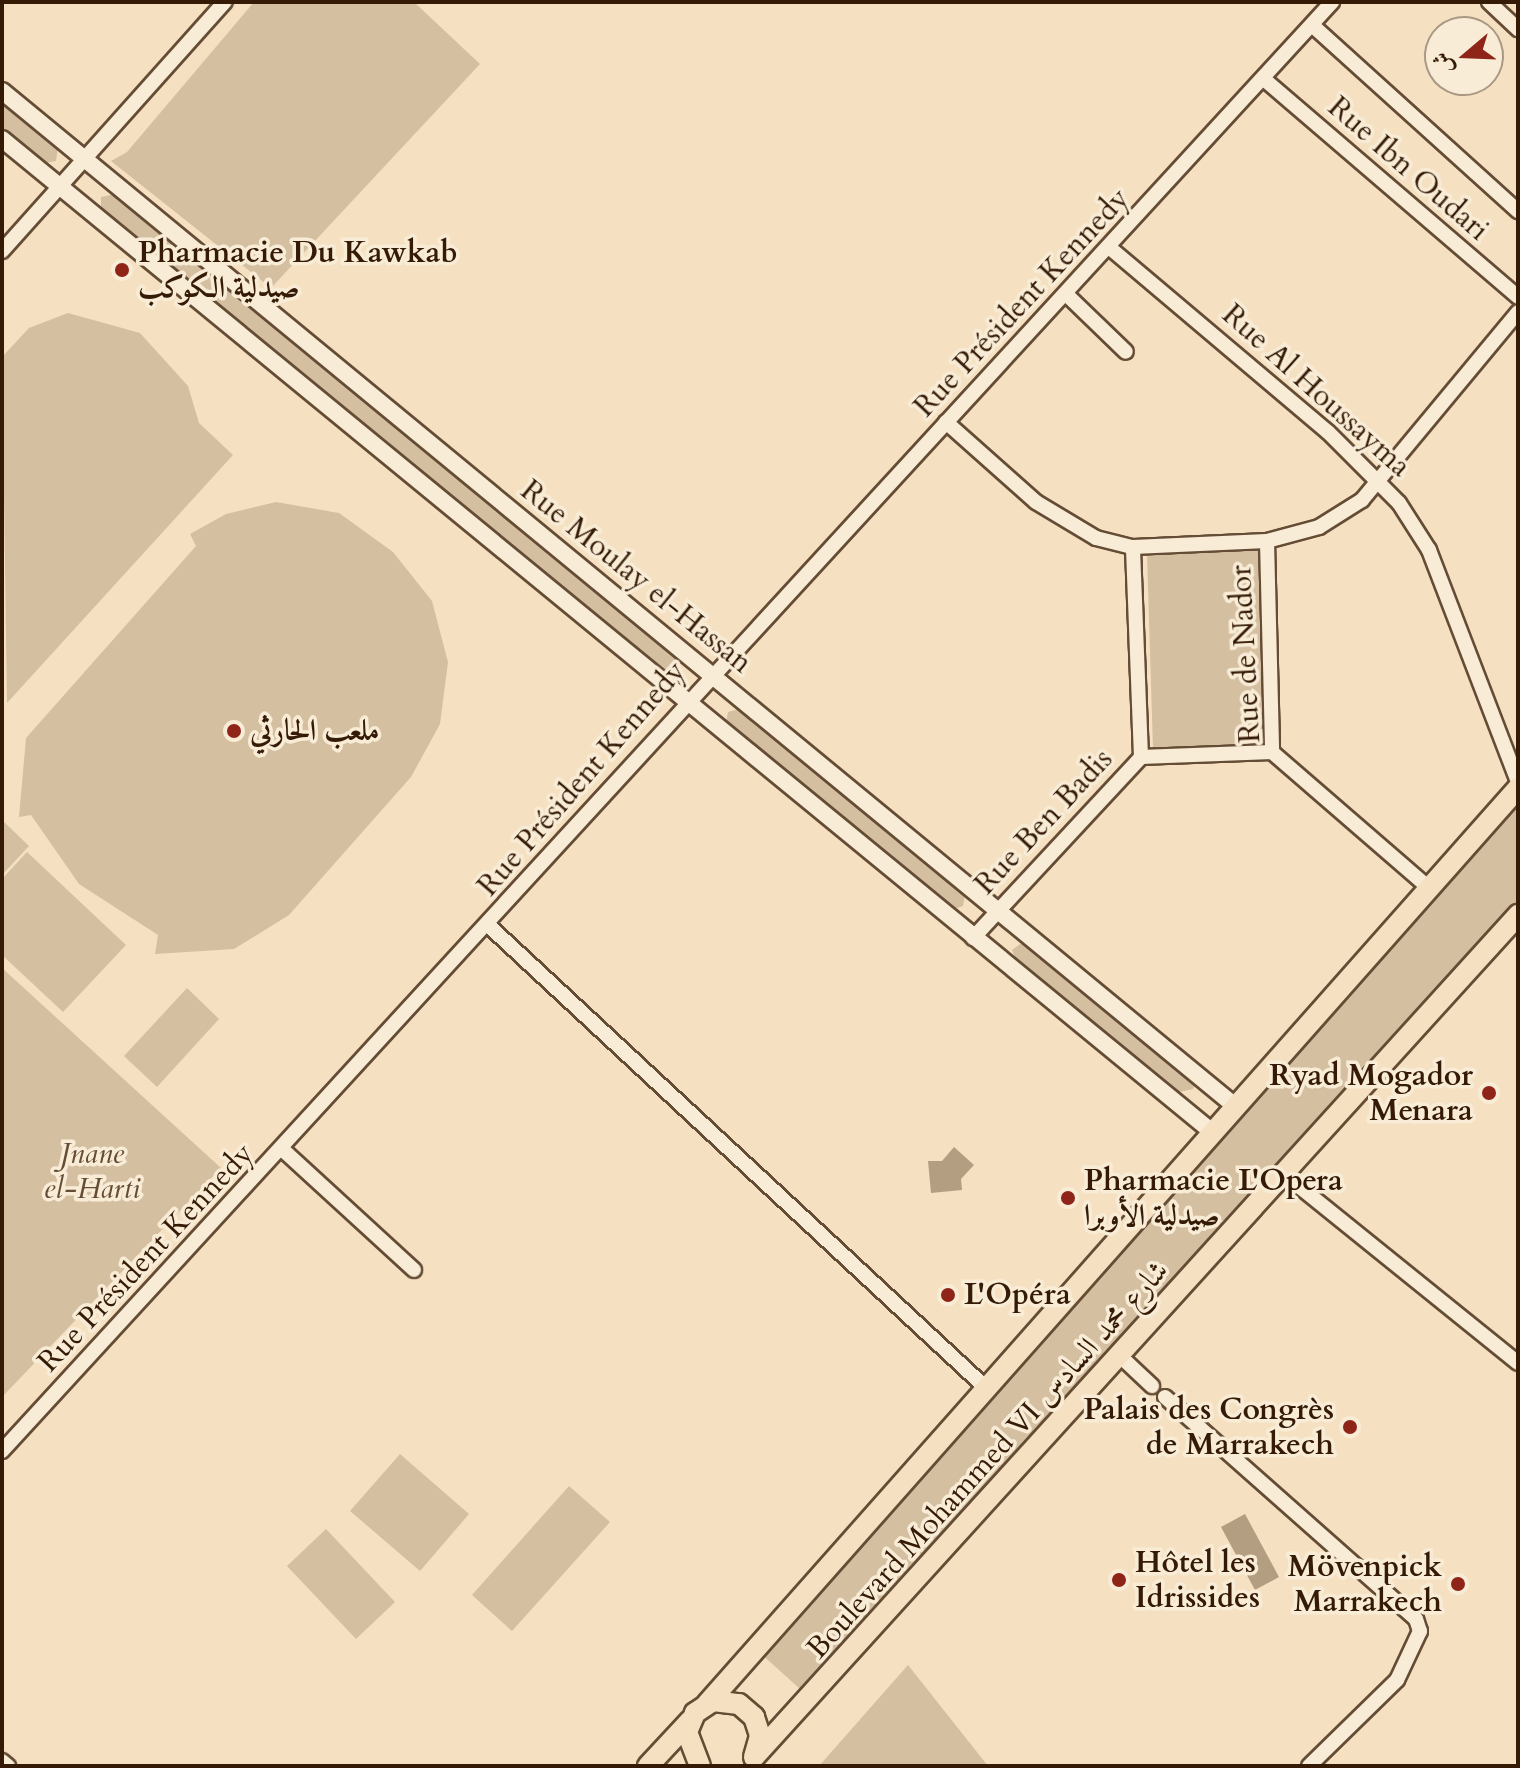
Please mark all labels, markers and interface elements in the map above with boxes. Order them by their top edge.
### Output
north arrow [1424,16,1504,96]
text: ش [1425,48,1461,78]
street label: Rue Ibn Oudari [1320,89,1496,249]
street label: Rue Président Kennedy [907,181,1137,425]
place label: Pharmacie Du Kawkab صيدلية الكوكب [138,235,458,306]
marker: Pharmacie Du Kawkab صيدلية الكوكب [113,261,131,279]
street label: Rue Al Houssayma [1214,297,1418,485]
street label: Rue Moulay el-Hassan [513,473,759,681]
street label: Rue de Nador [1223,564,1269,744]
street label: Rue Président Kennedy [470,654,694,904]
place label: ملعب الحارثي [250,713,379,749]
marker: ملعب الحارثي [225,722,243,740]
street label: Rue Ben Badis [967,742,1121,902]
place label: Ryad Mogador Menara [1269,1058,1473,1128]
marker: Ryad Mogador Menara [1480,1084,1498,1102]
street label: Rue Président Kennedy [31,1136,261,1380]
park label: Jnane el-Harti [44,1136,140,1206]
place label: Pharmacie L'Opera صيدلية الأوبرا [1084,1163,1343,1234]
marker: Pharmacie L'Opera صيدلية الأوبرا [1059,1189,1077,1207]
street label: Boulevard Mohammed VI شارع محمد السادس [800,1254,1176,1666]
place label: L'Opéra [964,1277,1071,1313]
marker: L'Opéra [939,1286,957,1304]
place label: Palais des Congrès de Marrakech [1083,1392,1334,1462]
marker: Palais des Congrès de Marrakech [1341,1418,1359,1436]
place label: Hôtel les Idrissides [1135,1545,1260,1616]
place label: Mövenpick Marrakech [1288,1549,1442,1620]
marker: Hôtel les Idrissides [1110,1571,1128,1589]
marker: Mövenpick Marrakech [1449,1575,1467,1593]

